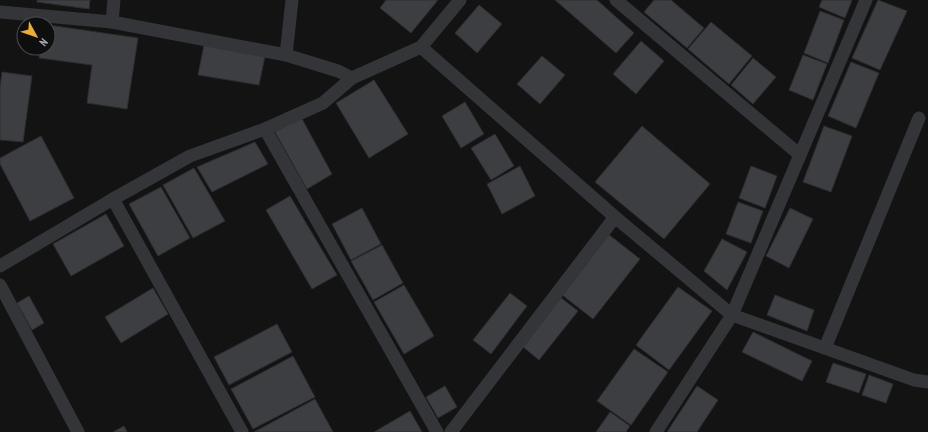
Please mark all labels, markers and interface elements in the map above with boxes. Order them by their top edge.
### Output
north arrow [16,16,56,56]
text: N [36,36,51,49]

